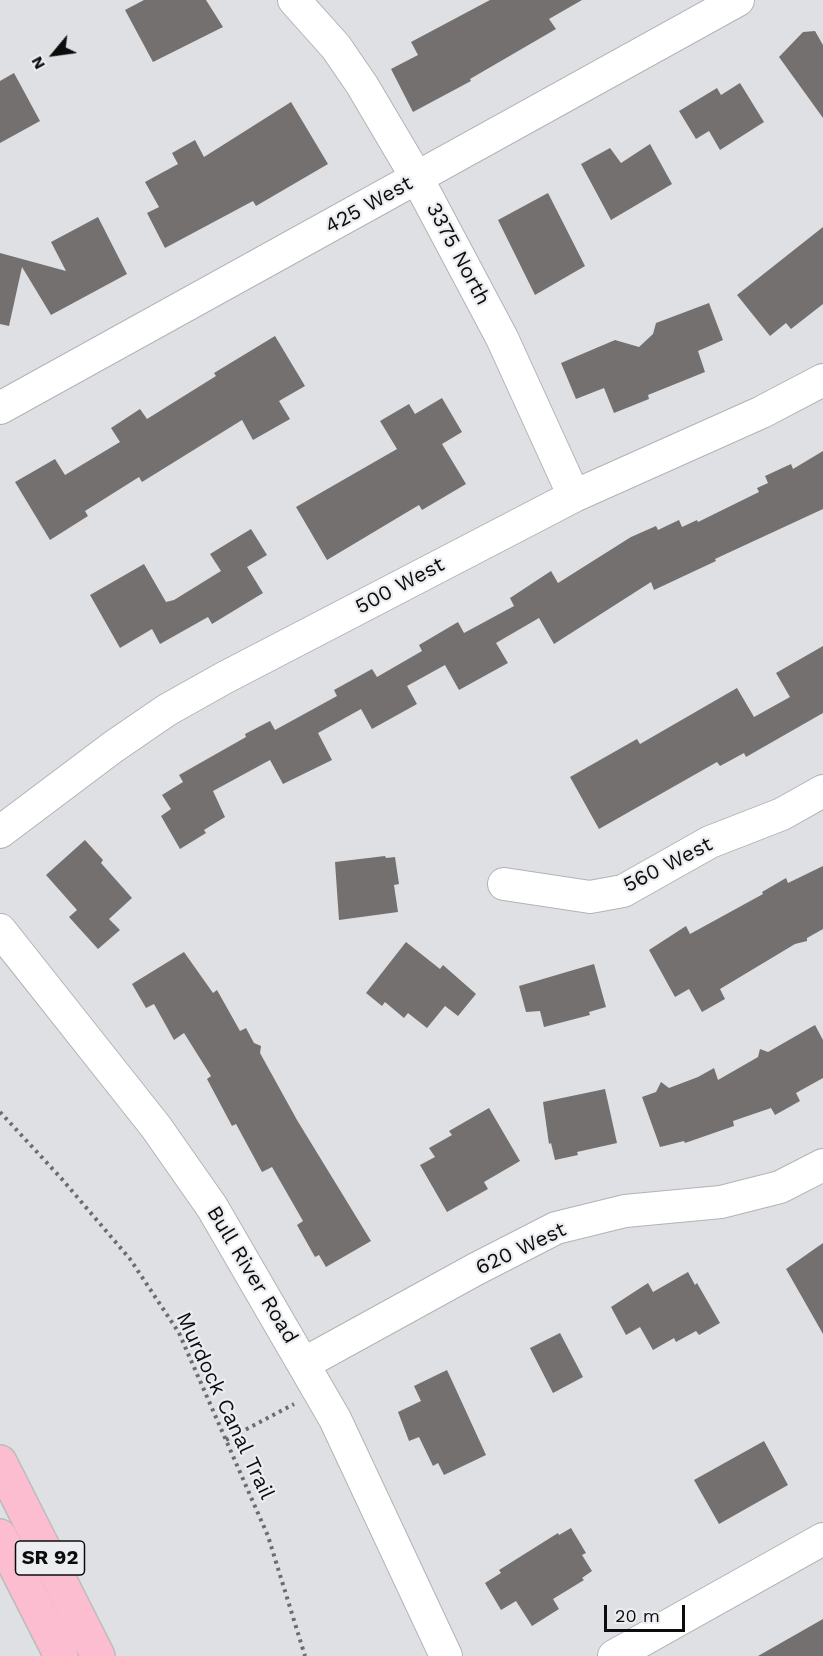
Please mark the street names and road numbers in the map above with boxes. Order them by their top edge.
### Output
street label: 425 West [321,171,417,239]
street label: 3375 North [420,198,496,310]
street label: 500 West [351,552,449,620]
street label: 560 West [619,832,717,898]
street label: Bull River Road [201,1202,303,1348]
street label: 620 West [472,1217,570,1281]
street label: Murdock Canal Trail [171,1308,279,1504]
road number: SR 92 [16,1541,84,1575]

